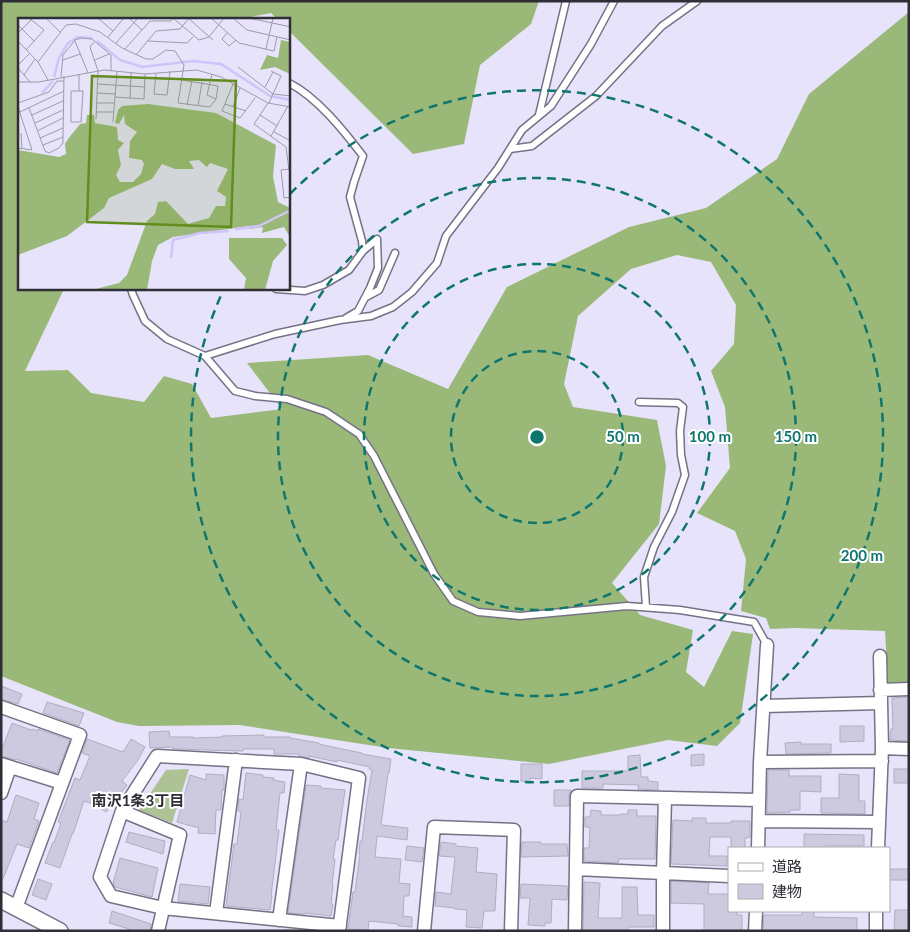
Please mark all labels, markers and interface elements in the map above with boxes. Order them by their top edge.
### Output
inset map [18,18,290,290]
text: 50 m [606,427,640,445]
text: 100 m [689,427,731,445]
text: 150 m [775,427,817,445]
centre of rings [528,428,546,446]
text: 200 m [841,546,883,564]
district label: 南沢1条3丁目 [92,791,184,809]
legend [728,847,890,912]
text: 道路 [772,857,802,875]
text: 建物 [772,882,802,900]

